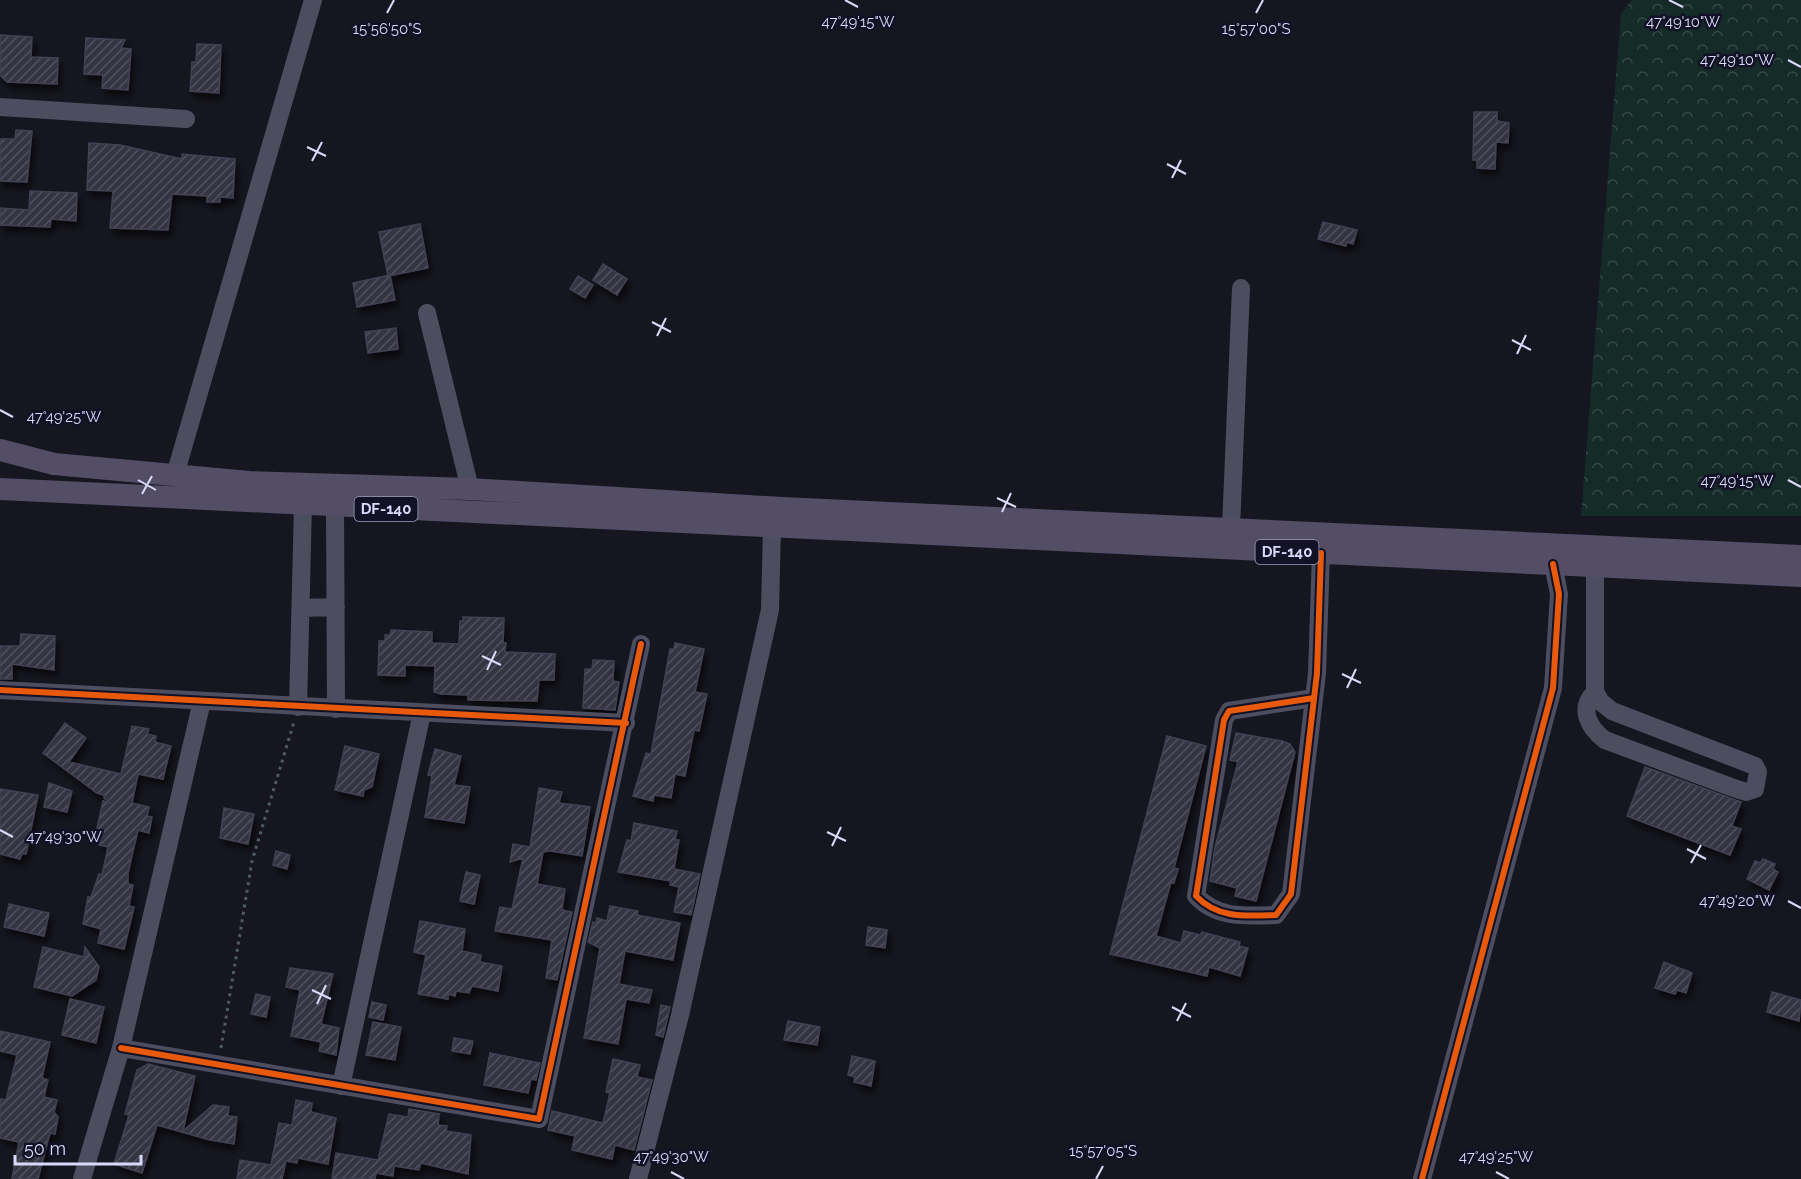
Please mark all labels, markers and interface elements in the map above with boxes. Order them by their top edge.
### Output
text: 47°49'15"W [821,13,895,31]
text: 47°49'10"W [1646,13,1720,31]
text: 15°56'50"S [353,20,422,38]
text: 15°57'00"S [1221,20,1291,38]
text: 47°49'10"W [1700,51,1774,69]
text: 47°49'25"W [27,408,102,426]
text: 47°49'15"W [1700,472,1774,490]
road number: DF-140 [354,497,418,521]
road number: DF-140 [1256,540,1318,564]
text: 47°49'30"W [26,828,102,846]
text: 47°49'20"W [1699,892,1775,910]
scale bar [15,1128,141,1166]
text: 50 m [24,1138,66,1159]
text: 15°57'05"S [1069,1142,1137,1160]
text: 47°49'30"W [633,1148,709,1166]
text: 47°49'25"W [1459,1148,1534,1166]

